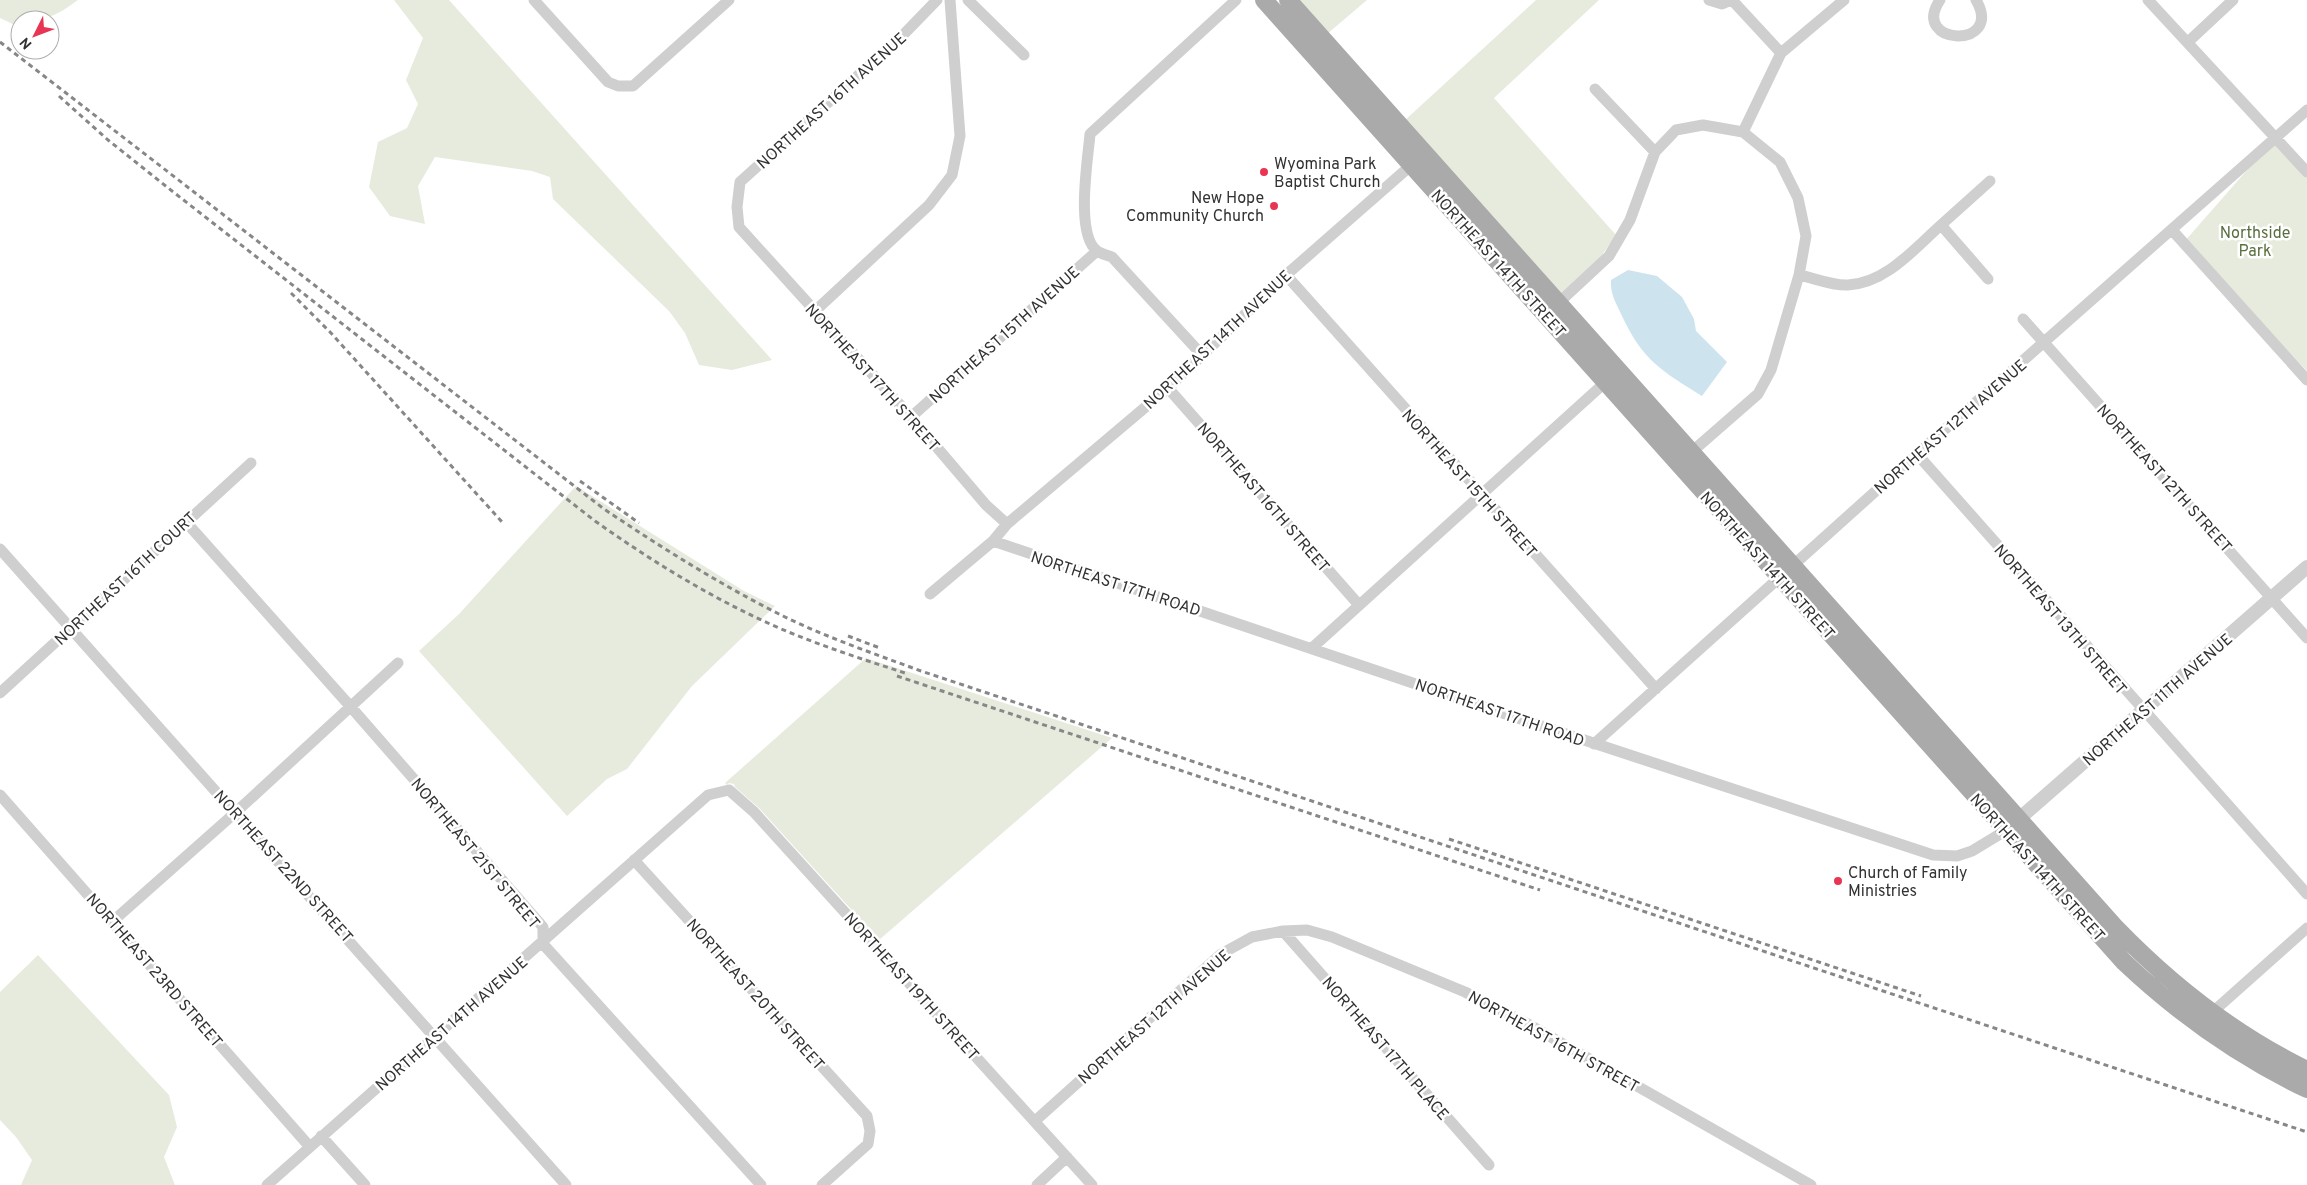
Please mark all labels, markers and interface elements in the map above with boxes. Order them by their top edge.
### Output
north arrow [10,10,60,60]
street label: NORTHEAST 16TH AVENUE [753,29,911,174]
text: N [17,33,36,52]
place label: Wyomina Park Baptist Church [1274,155,1380,193]
marker: Wyomina Park Baptist Church [1258,166,1270,178]
street label: NORTHEAST 14TH STREET [1426,186,1569,343]
place label: New Hope Community Church [1126,189,1264,227]
marker: New Hope Community Church [1268,200,1280,212]
park label: Northside Park [2220,224,2290,262]
street label: NORTHEAST 15TH AVENUE [926,263,1085,408]
street label: NORTHEAST 14TH AVENUE [1140,267,1297,414]
street label: NORTHEAST 17TH STREET [800,300,943,456]
street label: NORTHEAST 12TH AVENUE [1871,356,2032,499]
street label: NORTHEAST 12TH STREET [2092,401,2235,558]
street label: NORTHEAST 15TH STREET [1397,406,1541,563]
street label: NORTHEAST 16TH STREET [1192,419,1333,577]
street label: NORTHEAST 14TH STREET [1695,488,1838,645]
street label: NORTHEAST 16TH COURT [51,508,202,651]
street label: NORTHEAST 13TH STREET [1989,541,2130,700]
street label: NORTHEAST 17TH ROAD [1028,548,1203,622]
street label: NORTHEAST 11TH AVENUE [2079,630,2237,771]
street label: NORTHEAST 17TH ROAD [1412,676,1587,752]
street label: NORTHEAST 21ST STREET [406,775,543,934]
street label: NORTHEAST 22ND STREET [209,787,356,948]
street label: NORTHEAST 14TH STREET [1965,790,2108,947]
place label: Church of Family Ministries [1848,864,1968,902]
marker: Church of Family Ministries [1832,875,1844,887]
street label: NORTHEAST 23RD STREET [81,890,226,1052]
street label: NORTHEAST 19TH STREET [839,909,982,1066]
street label: NORTHEAST 20TH STREET [681,915,828,1075]
street label: NORTHEAST 12TH AVENUE [1075,946,1236,1089]
street label: NORTHEAST 14TH AVENUE [372,953,533,1096]
street label: NORTHEAST 17TH PLACE [1317,973,1452,1125]
street label: NORTHEAST 16TH STREET [1464,987,1642,1098]

